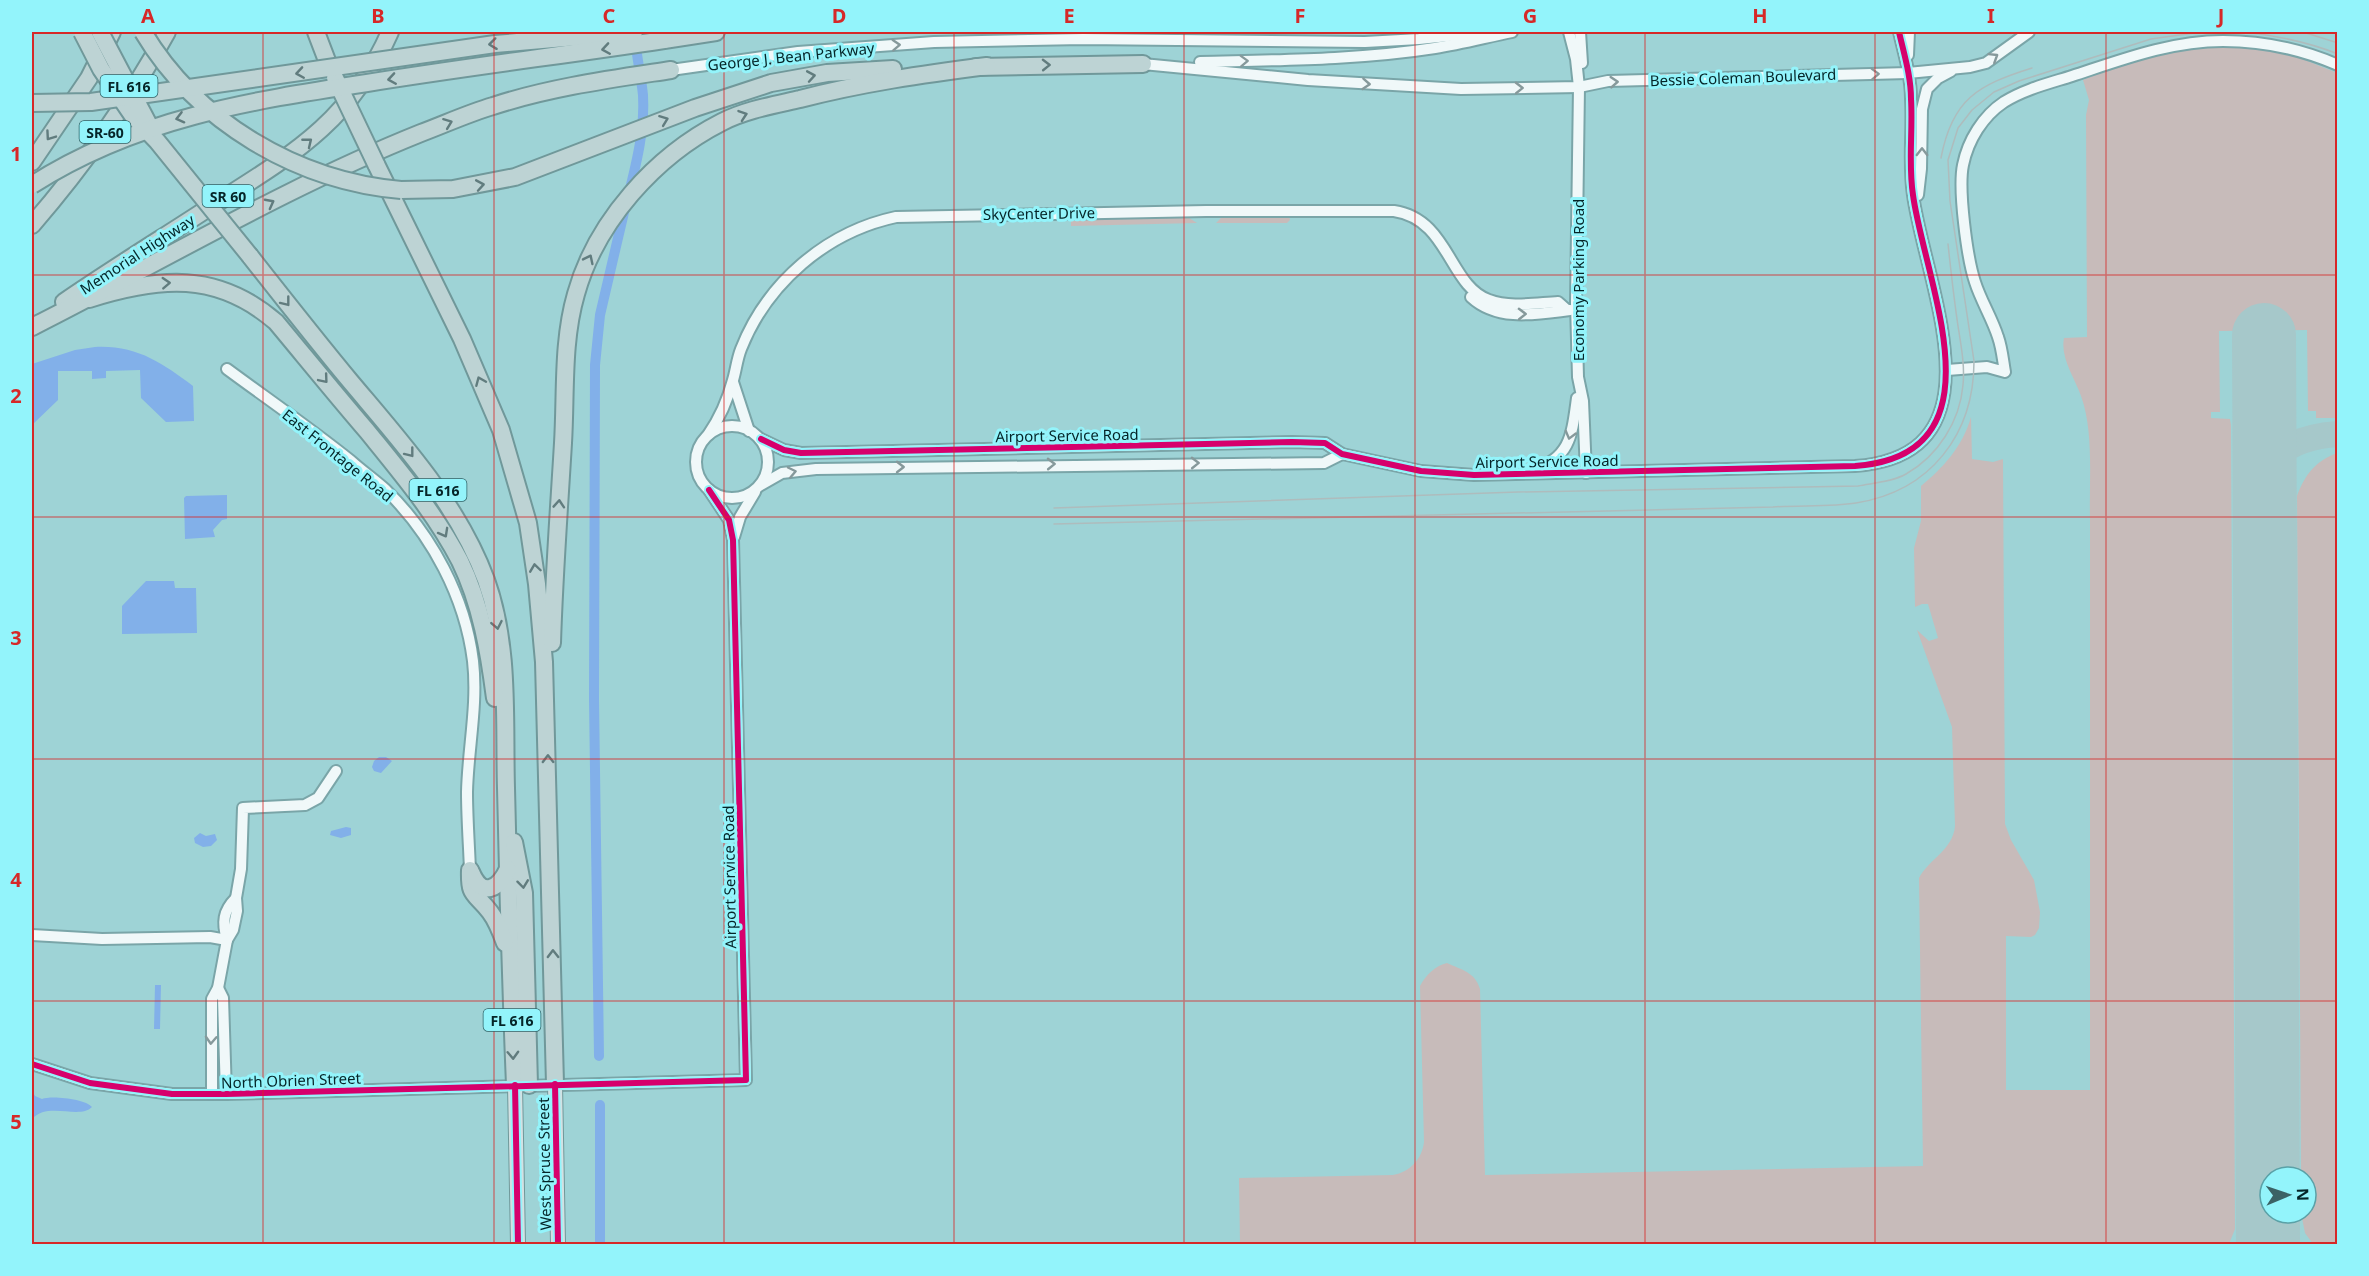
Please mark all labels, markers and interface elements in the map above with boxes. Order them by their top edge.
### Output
text: A [141,2,155,29]
text: B [371,2,385,29]
text: C [603,2,616,29]
text: D [832,2,846,29]
text: E [1063,2,1075,29]
text: F [1295,2,1305,29]
text: G [1523,2,1537,29]
text: H [1752,2,1768,29]
text: I [1987,2,1995,29]
text: J [2216,2,2224,29]
street label: George J. Bean Parkway [707,37,876,75]
one-way arrow [488,38,497,50]
one-way arrow [892,38,901,51]
one-way arrow [602,42,611,54]
one-way arrow [1988,53,1998,65]
one-way arrow [1239,55,1248,68]
one-way arrow [1041,59,1050,71]
street label: Bessie Coleman Boulevard [1649,64,1837,90]
one-way arrow [295,66,304,78]
one-way arrow [1871,68,1880,80]
one-way arrow [807,70,816,82]
one-way arrow [388,72,397,84]
road number: FL 616 [100,75,158,97]
one-way arrow [1609,75,1618,88]
one-way arrow [1362,77,1371,90]
one-way arrow [1515,82,1524,94]
one-way arrow [737,110,748,122]
one-way arrow [175,111,185,124]
one-way arrow [658,115,669,128]
one-way arrow [442,118,453,130]
road number: SR-60 [80,121,130,143]
one-way arrow [46,129,57,140]
one-way arrow [301,138,312,149]
text: 1 [10,140,22,167]
one-way arrow [1916,148,1928,157]
one-way arrow [475,179,485,192]
road number: SR 60 [202,185,254,207]
one-way arrow [264,199,274,210]
street label: Economy Parking Road [1568,199,1588,361]
street label: SkyCenter Drive [983,202,1095,224]
street label: Memorial Highway [76,209,198,299]
one-way arrow [582,254,594,265]
one-way arrow [162,277,171,290]
one-way arrow [279,296,290,307]
one-way arrow [1518,307,1527,320]
one-way arrow [316,373,327,384]
one-way arrow [475,377,487,388]
text: 2 [10,382,22,409]
street label: East Frontage Road [279,404,397,506]
street label: Airport Service Road [995,424,1139,446]
one-way arrow [1565,429,1578,439]
one-way arrow [403,446,414,457]
street label: Airport Service Road [1475,450,1619,472]
one-way arrow [1190,457,1199,469]
one-way arrow [1046,458,1055,471]
one-way arrow [896,461,905,473]
one-way arrow [787,466,797,479]
road number: FL 616 [410,479,466,501]
one-way arrow [552,500,565,509]
one-way arrow [437,526,448,537]
one-way arrow [529,563,541,572]
one-way arrow [490,620,503,630]
text: 3 [10,624,22,651]
one-way arrow [542,755,555,764]
street label: Airport Service Road [718,805,740,949]
text: 4 [10,866,22,893]
one-way arrow [516,879,529,888]
one-way arrow [547,950,559,959]
road number: FL 616 [484,1009,540,1031]
one-way arrow [205,1036,218,1045]
one-way arrow [507,1051,520,1060]
street label: North Obrien Street [221,1068,362,1092]
street label: West Spruce Street [533,1097,555,1231]
text: 5 [10,1108,22,1135]
north arrow [2258,1165,2318,1225]
text: N [2292,1188,2314,1201]

